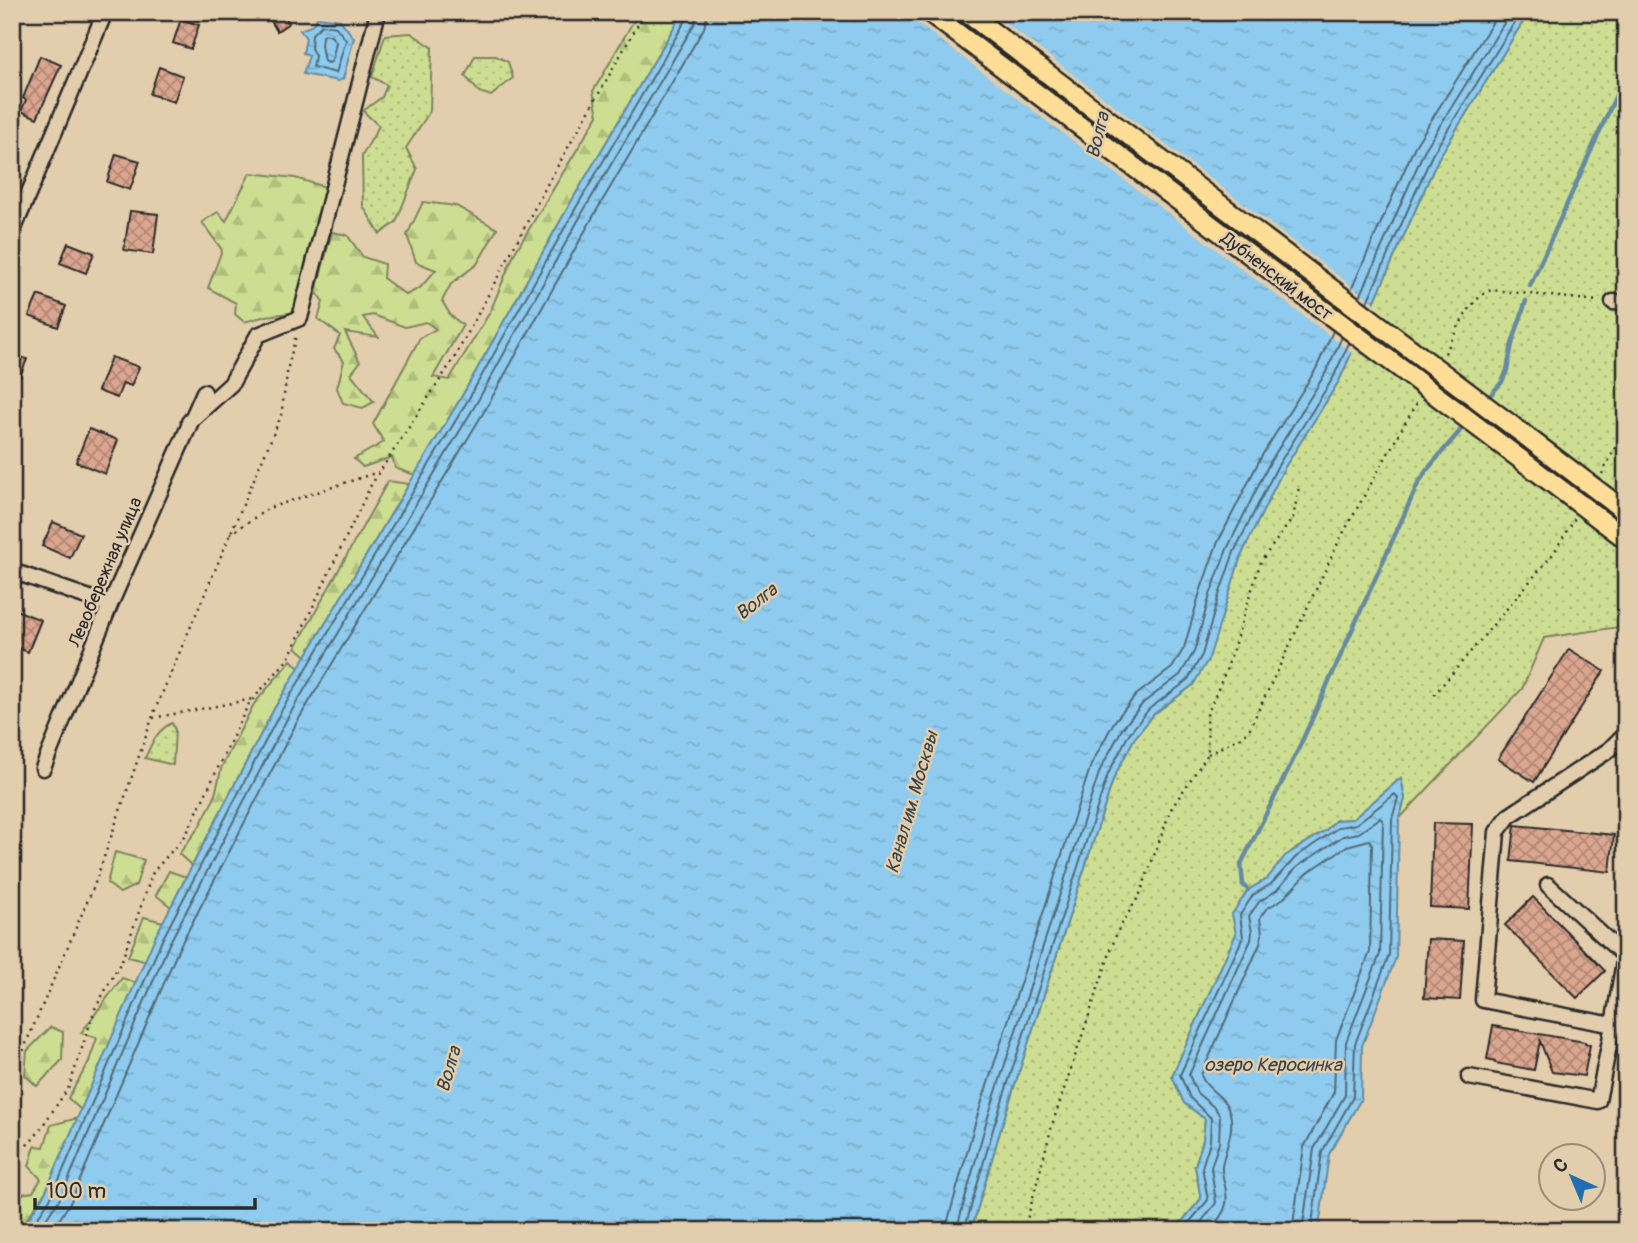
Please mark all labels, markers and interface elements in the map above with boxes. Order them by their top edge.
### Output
water label: Волга [1081,109,1115,161]
street label: Дубненский мост [1215,226,1337,326]
street label: Левобережная улица [63,494,147,652]
water label: Волга [731,577,783,625]
water label: Канал им. Москвы [880,727,944,876]
water label: Волга [431,1043,467,1095]
water label: озеро Керосинка [1204,1053,1343,1077]
north arrow [1536,1142,1606,1212]
text: С [1548,1153,1574,1178]
scale bar [35,1166,256,1210]
text: 100 m [46,1178,106,1205]

